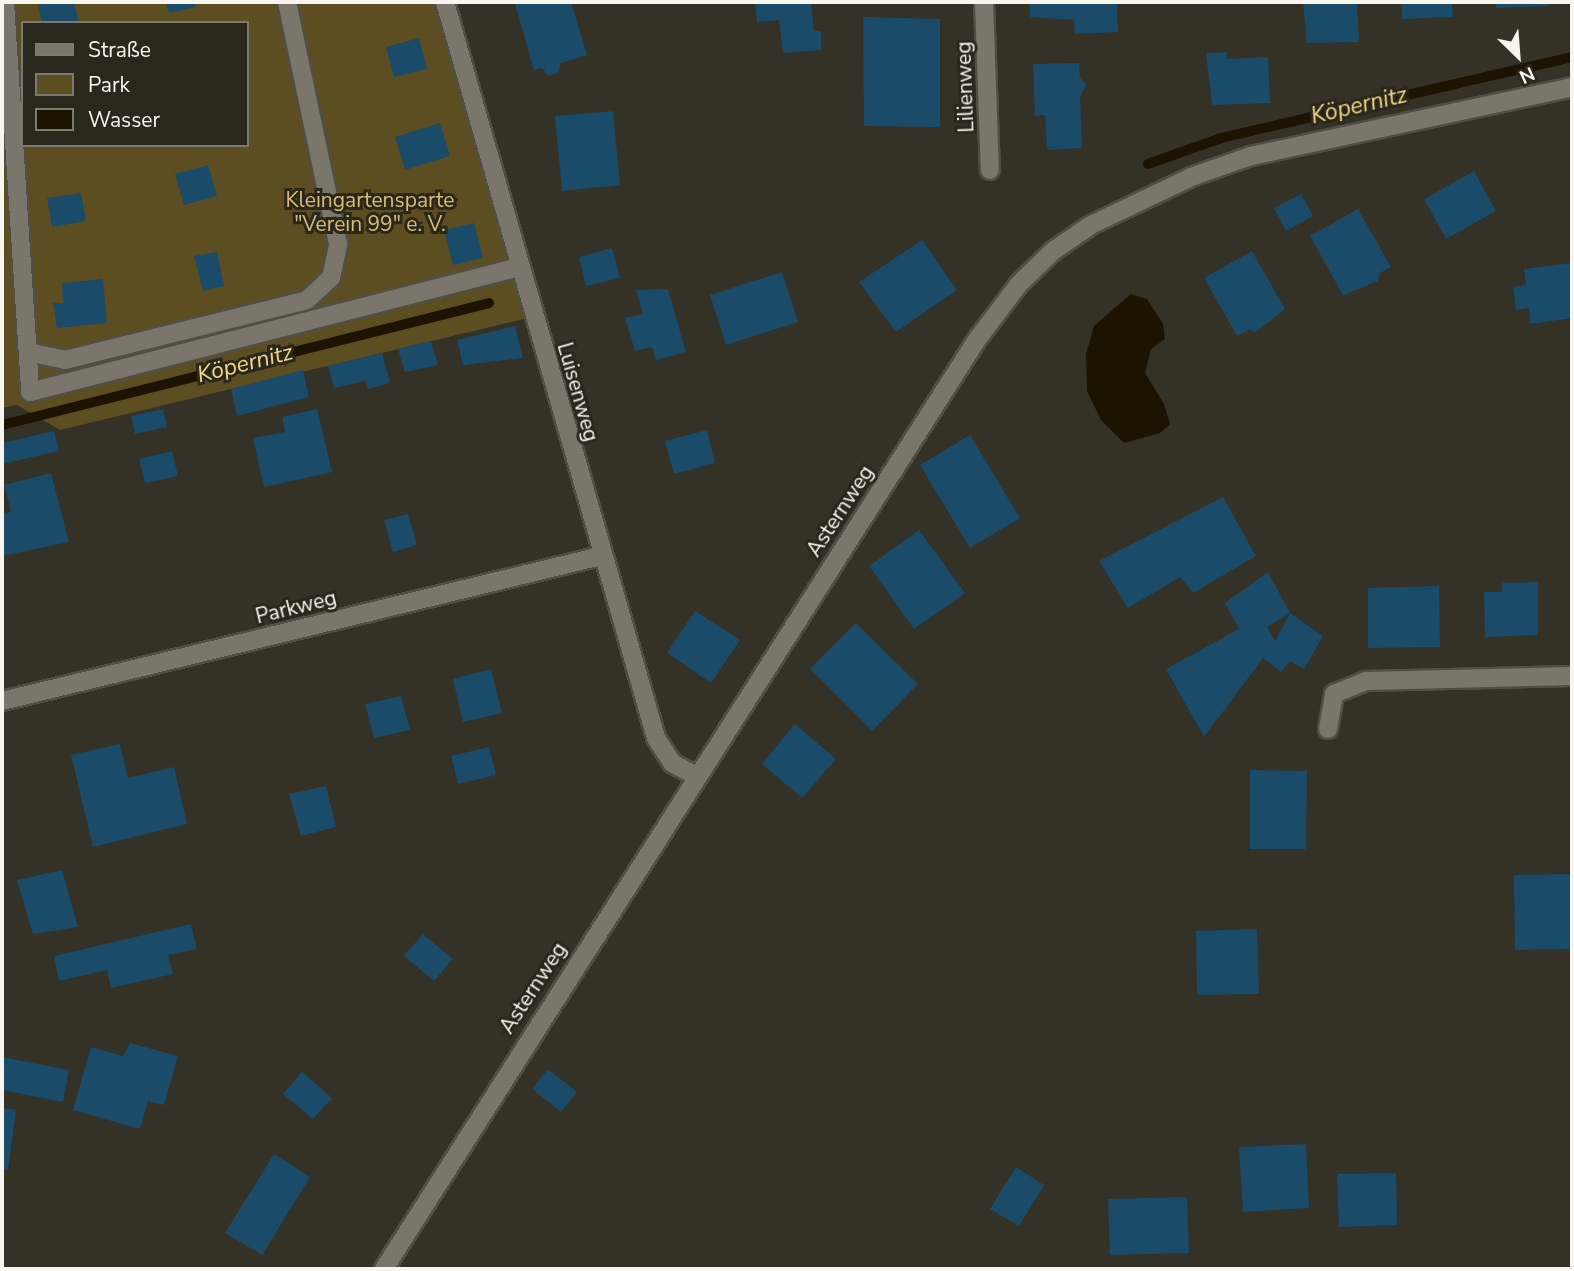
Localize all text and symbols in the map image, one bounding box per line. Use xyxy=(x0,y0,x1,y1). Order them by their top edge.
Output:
legend xyxy=(21,21,248,147)
north arrow xyxy=(1483,21,1553,91)
text: Straße xyxy=(88,36,151,64)
street label: Lilienweg xyxy=(951,41,979,133)
text: N xyxy=(1515,60,1539,90)
text: Park xyxy=(88,71,130,99)
water label: Köpernitz xyxy=(1308,82,1410,130)
text: Wasser xyxy=(88,106,160,134)
park label: Kleingartensparte "Verein 99" e. V. xyxy=(285,187,455,237)
water label: Köpernitz xyxy=(194,339,296,389)
street label: Luisenweg xyxy=(552,340,604,444)
street label: Asternweg xyxy=(801,461,879,561)
street label: Parkweg xyxy=(253,585,339,629)
street label: Asternweg xyxy=(494,938,572,1038)

